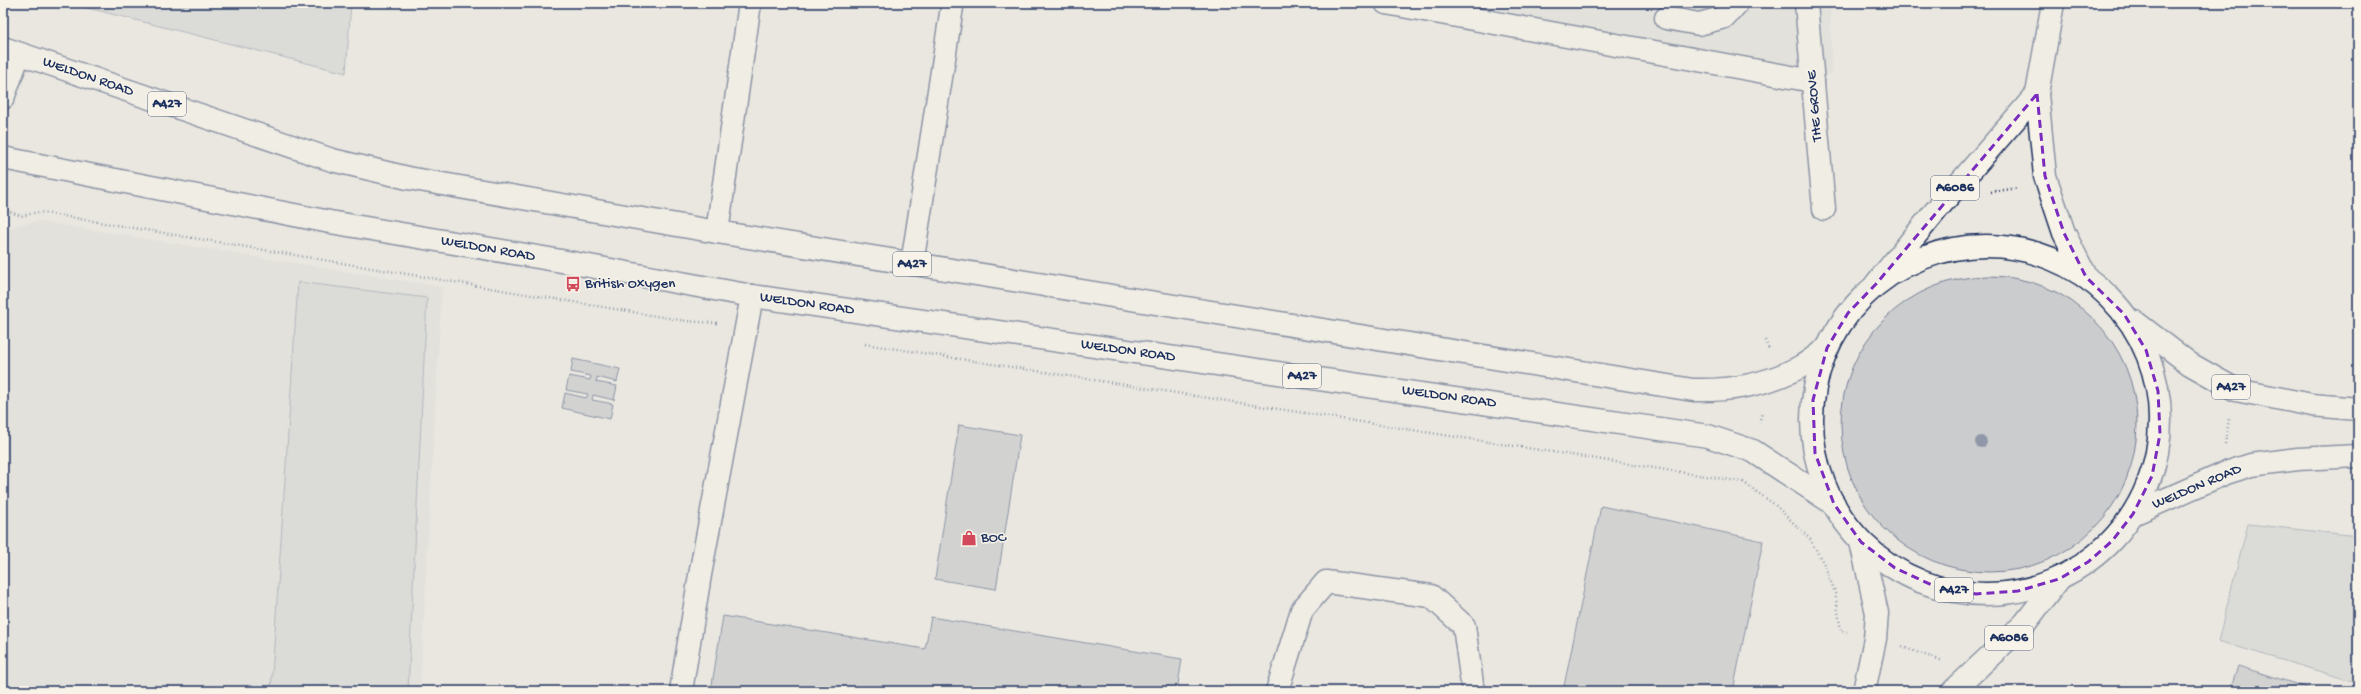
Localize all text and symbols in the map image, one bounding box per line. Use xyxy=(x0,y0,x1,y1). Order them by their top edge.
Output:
street label: WELDON ROAD xyxy=(40,53,136,101)
street label: THE GROVE xyxy=(1803,69,1827,143)
road number: A427 xyxy=(148,92,186,116)
road number: A6086 xyxy=(1931,176,1979,200)
street label: WELDON ROAD xyxy=(440,232,537,266)
road number: A427 xyxy=(893,252,931,276)
bus stop icon: British Oxygen xyxy=(564,275,582,293)
place label: British Oxygen xyxy=(584,275,675,293)
street label: WELDON ROAD xyxy=(759,288,856,320)
street label: WELDON ROAD xyxy=(1080,335,1177,367)
road number: A427 xyxy=(1283,364,1321,388)
road number: A427 xyxy=(2212,375,2250,399)
street label: WELDON ROAD xyxy=(1401,381,1498,413)
street label: WELDON ROAD xyxy=(2150,460,2245,514)
shop icon: BOC xyxy=(960,529,978,547)
place label: BOC xyxy=(980,529,1007,547)
road number: A427 xyxy=(1935,578,1973,602)
road number: A6086 xyxy=(1985,626,2033,650)

